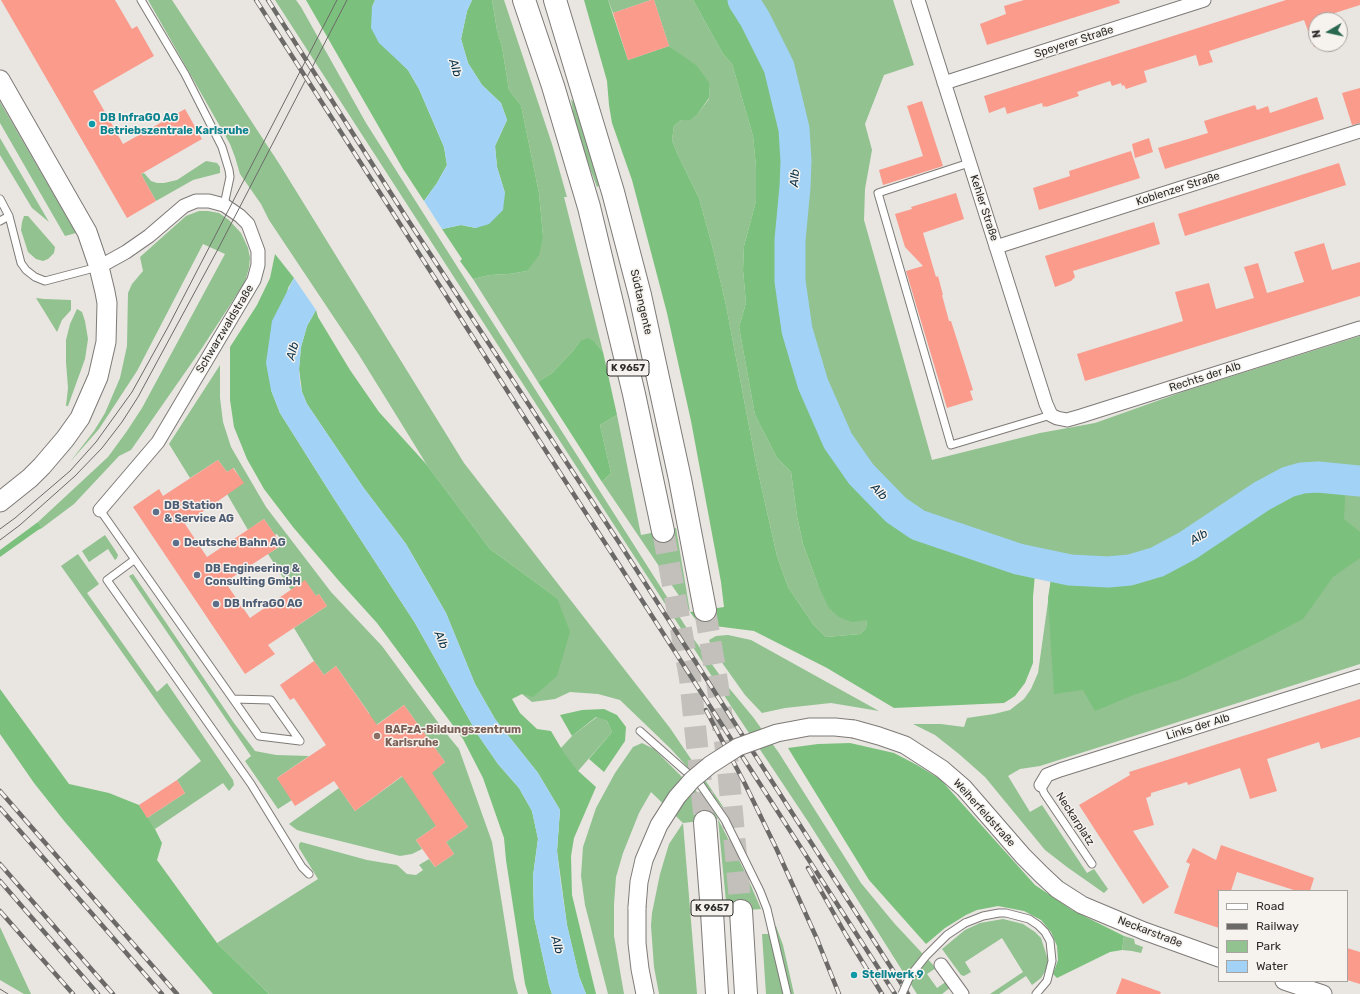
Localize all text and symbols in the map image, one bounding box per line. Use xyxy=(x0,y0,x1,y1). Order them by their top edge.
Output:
north arrow xyxy=(1308,12,1348,52)
street label: Speyerer Straße xyxy=(1033,23,1115,61)
text: N xyxy=(1310,29,1324,39)
water label: Alb xyxy=(445,57,465,79)
place label: DB InfraGO AG Betriebszentrale Karlsruhe xyxy=(100,111,249,137)
marker: DB InfraGO AG Betriebszentrale Karlsruhe xyxy=(87,119,97,129)
water label: Alb xyxy=(787,168,803,188)
street label: Koblenzer Straße xyxy=(1135,169,1221,209)
street label: Kehler Straße xyxy=(967,173,1001,243)
street label: Südtangente xyxy=(627,268,655,336)
street label: Schwarzwaldstraße xyxy=(193,282,257,376)
water label: Alb xyxy=(284,340,302,362)
street label: Rechts der Alb xyxy=(1167,359,1243,395)
road number: K 9657 xyxy=(607,360,649,376)
water label: Alb xyxy=(868,480,890,504)
place label: DB Station & Service AG xyxy=(164,499,234,525)
marker: DB Station & Service AG xyxy=(151,507,161,517)
water label: Alb xyxy=(1188,526,1210,548)
place label: Deutsche Bahn AG xyxy=(184,536,286,550)
marker: Deutsche Bahn AG xyxy=(171,538,181,548)
place label: DB Engineering & Consulting GmbH xyxy=(205,562,301,588)
marker: DB Engineering & Consulting GmbH xyxy=(192,570,202,580)
place label: DB InfraGO AG xyxy=(224,597,303,611)
marker: DB InfraGO AG xyxy=(211,599,221,609)
water label: Alb xyxy=(431,629,451,651)
street label: Links der Alb xyxy=(1165,711,1231,743)
place label: BAFzA-Bildungszentrum Karlsruhe xyxy=(385,723,521,749)
marker: BAFzA-Bildungszentrum Karlsruhe xyxy=(372,731,382,741)
street label: Weiherfeldstraße xyxy=(950,776,1018,850)
street label: Neckarplatz xyxy=(1053,790,1097,848)
legend xyxy=(1218,890,1348,982)
text: Road xyxy=(1256,899,1284,913)
road number: K 9657 xyxy=(691,900,733,916)
street label: Neckarstraße xyxy=(1116,914,1184,950)
text: Railway xyxy=(1256,919,1299,933)
water label: Alb xyxy=(548,934,566,956)
text: Park xyxy=(1256,939,1281,953)
text: Water xyxy=(1256,959,1288,973)
place label: Stellwerk 9 xyxy=(862,968,924,982)
marker: Stellwerk 9 xyxy=(849,970,859,980)

